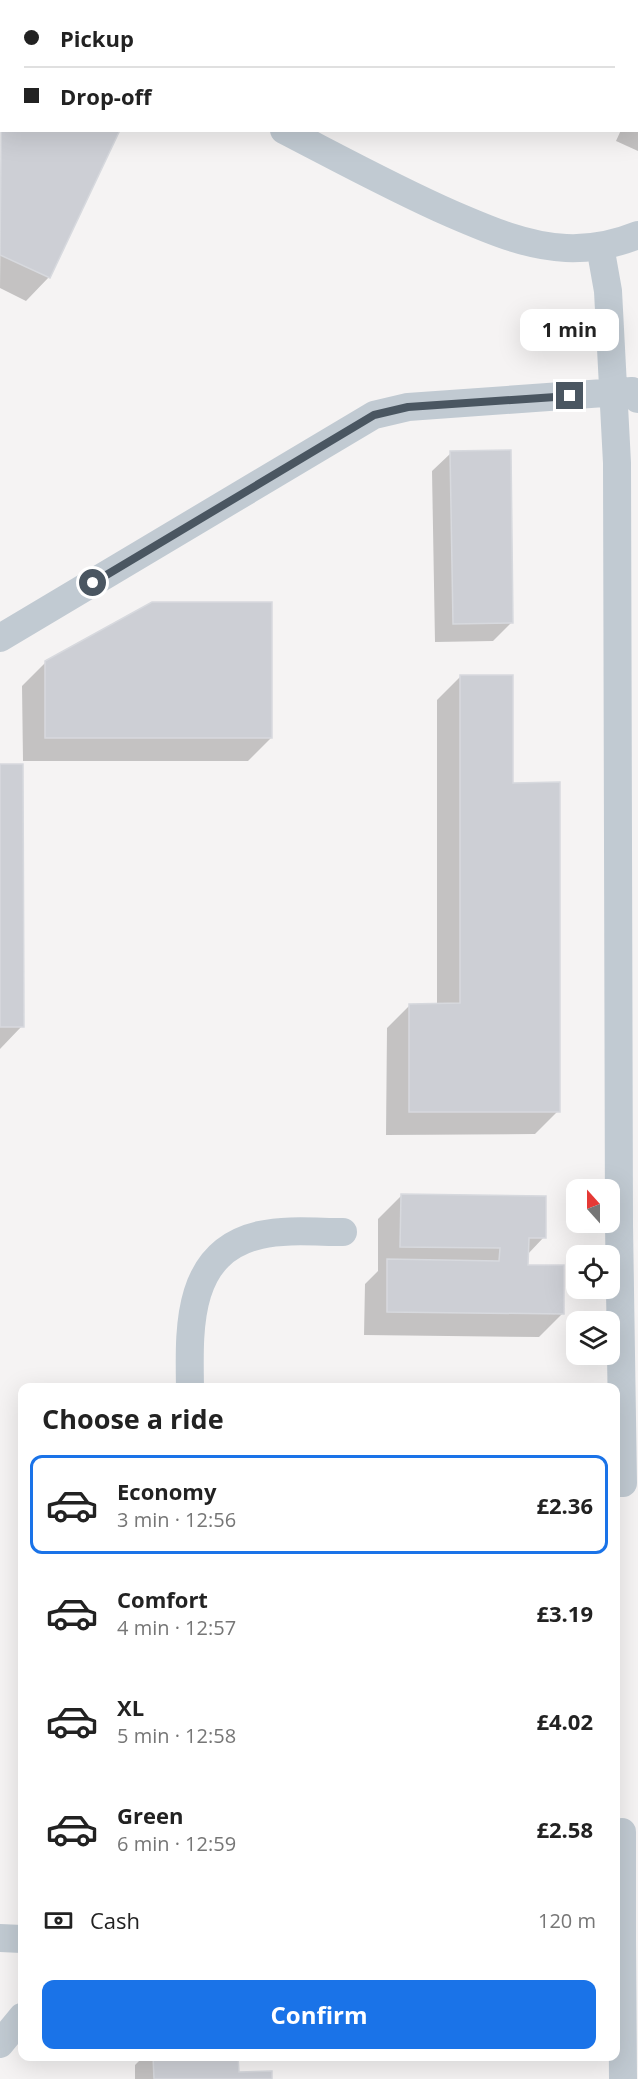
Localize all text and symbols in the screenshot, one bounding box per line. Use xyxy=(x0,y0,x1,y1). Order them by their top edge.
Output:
text: Pickup xyxy=(60,23,134,53)
text: Drop-off xyxy=(60,81,152,111)
callout: 1 min xyxy=(520,309,620,351)
text: 1 min xyxy=(542,316,597,343)
route end xyxy=(556,382,583,409)
route start xyxy=(79,569,106,596)
north arrow xyxy=(566,1179,620,1233)
map controls xyxy=(566,1179,620,1365)
button: locate xyxy=(566,1245,620,1299)
button: layers xyxy=(566,1311,620,1365)
text: Choose a ride xyxy=(42,1400,224,1437)
text: Economy xyxy=(117,1476,216,1506)
icon: car xyxy=(45,1478,99,1532)
text: £2.36 xyxy=(536,1490,593,1520)
text: 3 min · 12:56 xyxy=(117,1506,236,1533)
text: Comfort xyxy=(117,1584,208,1614)
icon: car xyxy=(45,1586,99,1640)
text: £3.19 xyxy=(536,1598,593,1628)
text: 4 min · 12:57 xyxy=(117,1614,236,1641)
text: XL xyxy=(117,1692,144,1722)
icon: car xyxy=(45,1694,99,1748)
text: £4.02 xyxy=(536,1706,593,1736)
text: 5 min · 12:58 xyxy=(117,1722,236,1749)
text: Green xyxy=(117,1800,183,1830)
icon: car xyxy=(45,1802,99,1856)
text: £2.58 xyxy=(536,1814,593,1844)
text: 6 min · 12:59 xyxy=(117,1830,236,1857)
icon: cash xyxy=(42,1904,75,1937)
text: Cash xyxy=(90,1905,140,1935)
text: 120 m xyxy=(538,1907,596,1934)
button: Confirm xyxy=(42,1980,596,2049)

